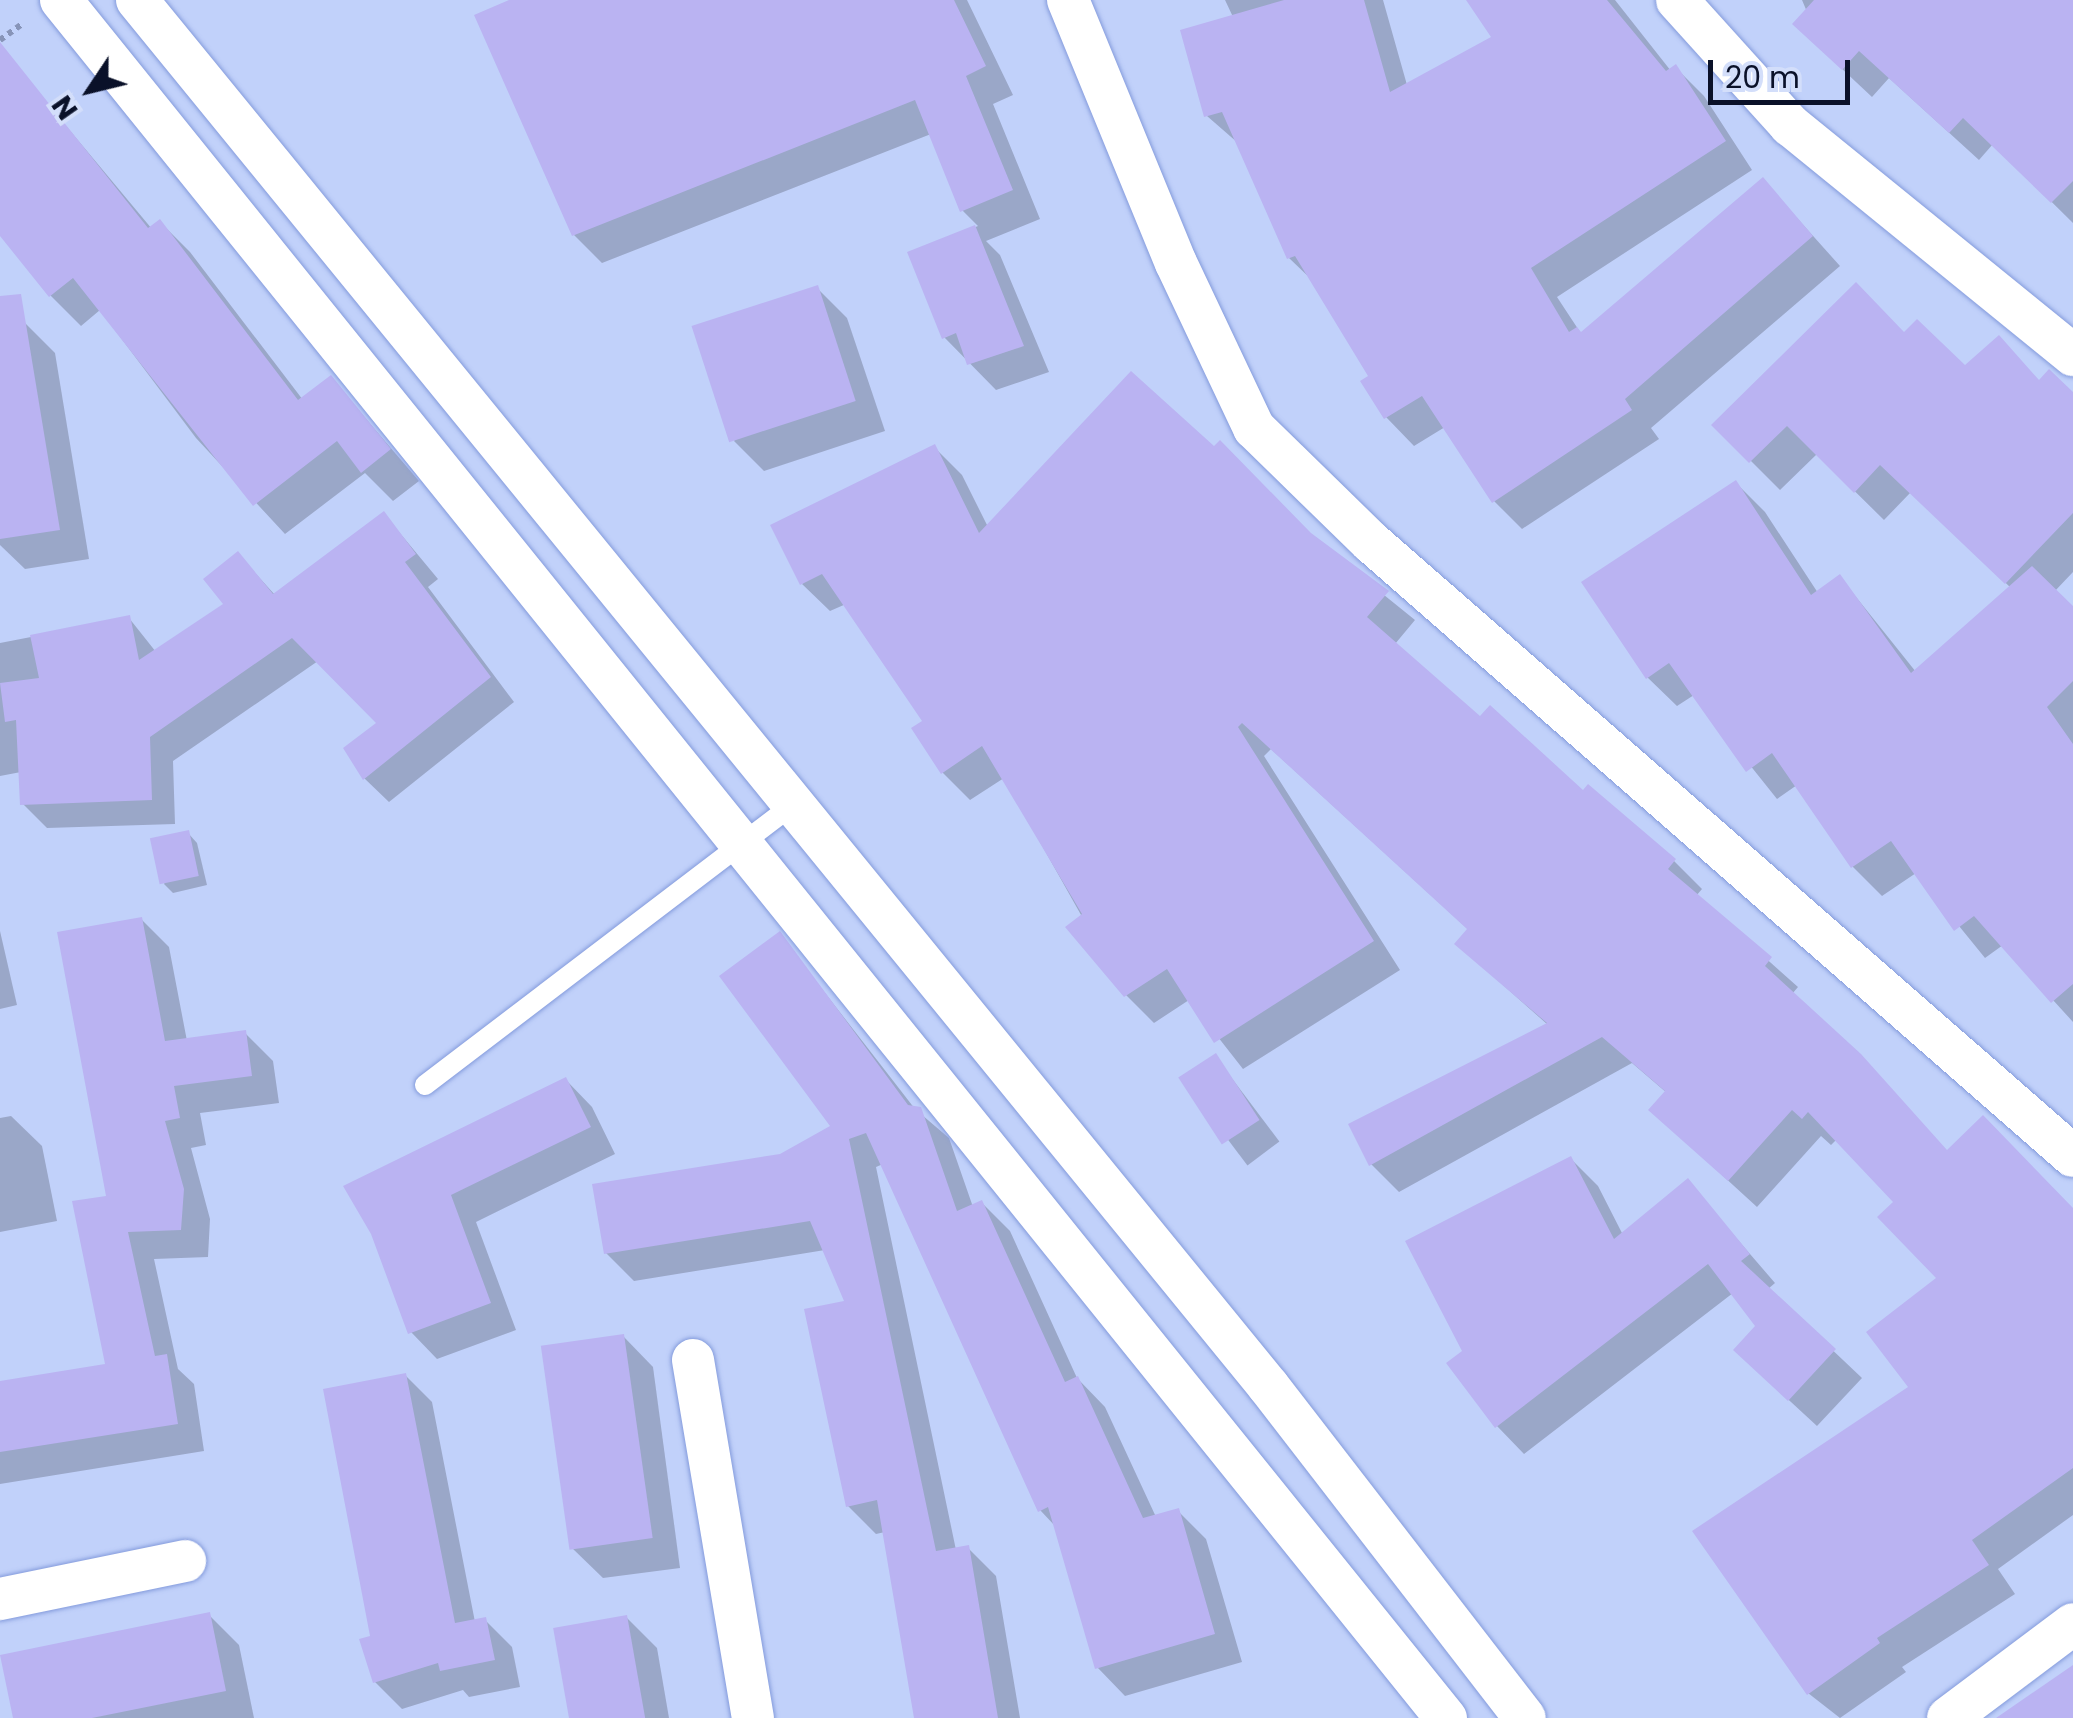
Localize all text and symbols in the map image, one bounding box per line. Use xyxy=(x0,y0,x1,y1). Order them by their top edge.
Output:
north arrow xyxy=(40,40,140,140)
scale bar xyxy=(1713,40,1856,102)
text: 20 m xyxy=(1725,56,1800,99)
text: N xyxy=(43,88,87,127)

